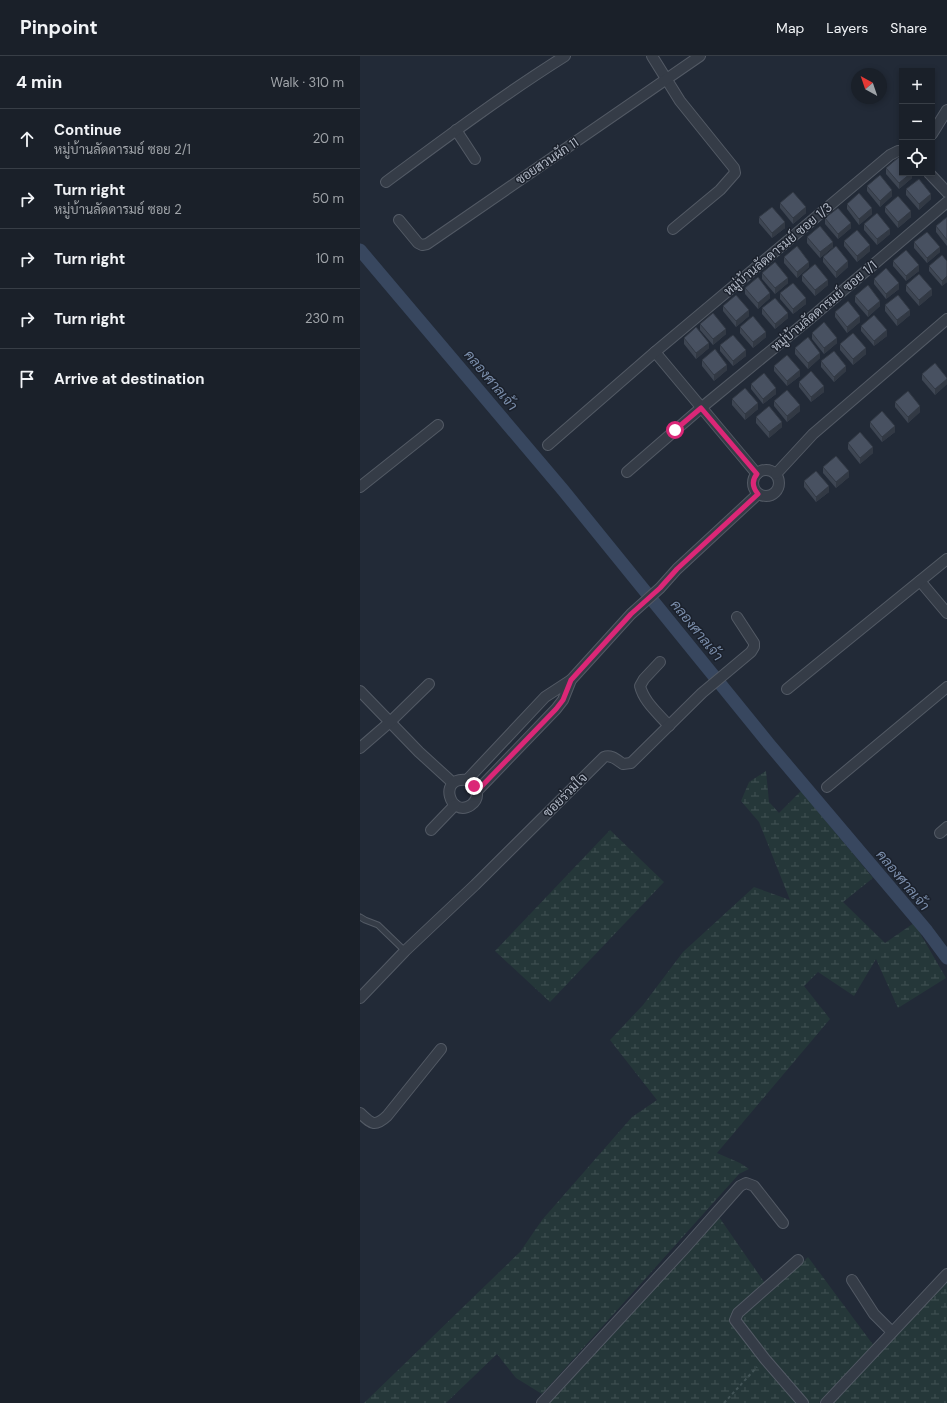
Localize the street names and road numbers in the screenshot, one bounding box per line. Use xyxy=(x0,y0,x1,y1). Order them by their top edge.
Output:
street label: ซอยสวนผัก 11 xyxy=(512,134,582,188)
street label: หมู่บ้านลัดดารมย์ ซอย 1/3 xyxy=(720,198,836,300)
street label: หมู่บ้านลัดดารมย์ ซอย 1/1 xyxy=(767,256,881,356)
street label: ซอยร่วมใจ xyxy=(539,769,591,821)

